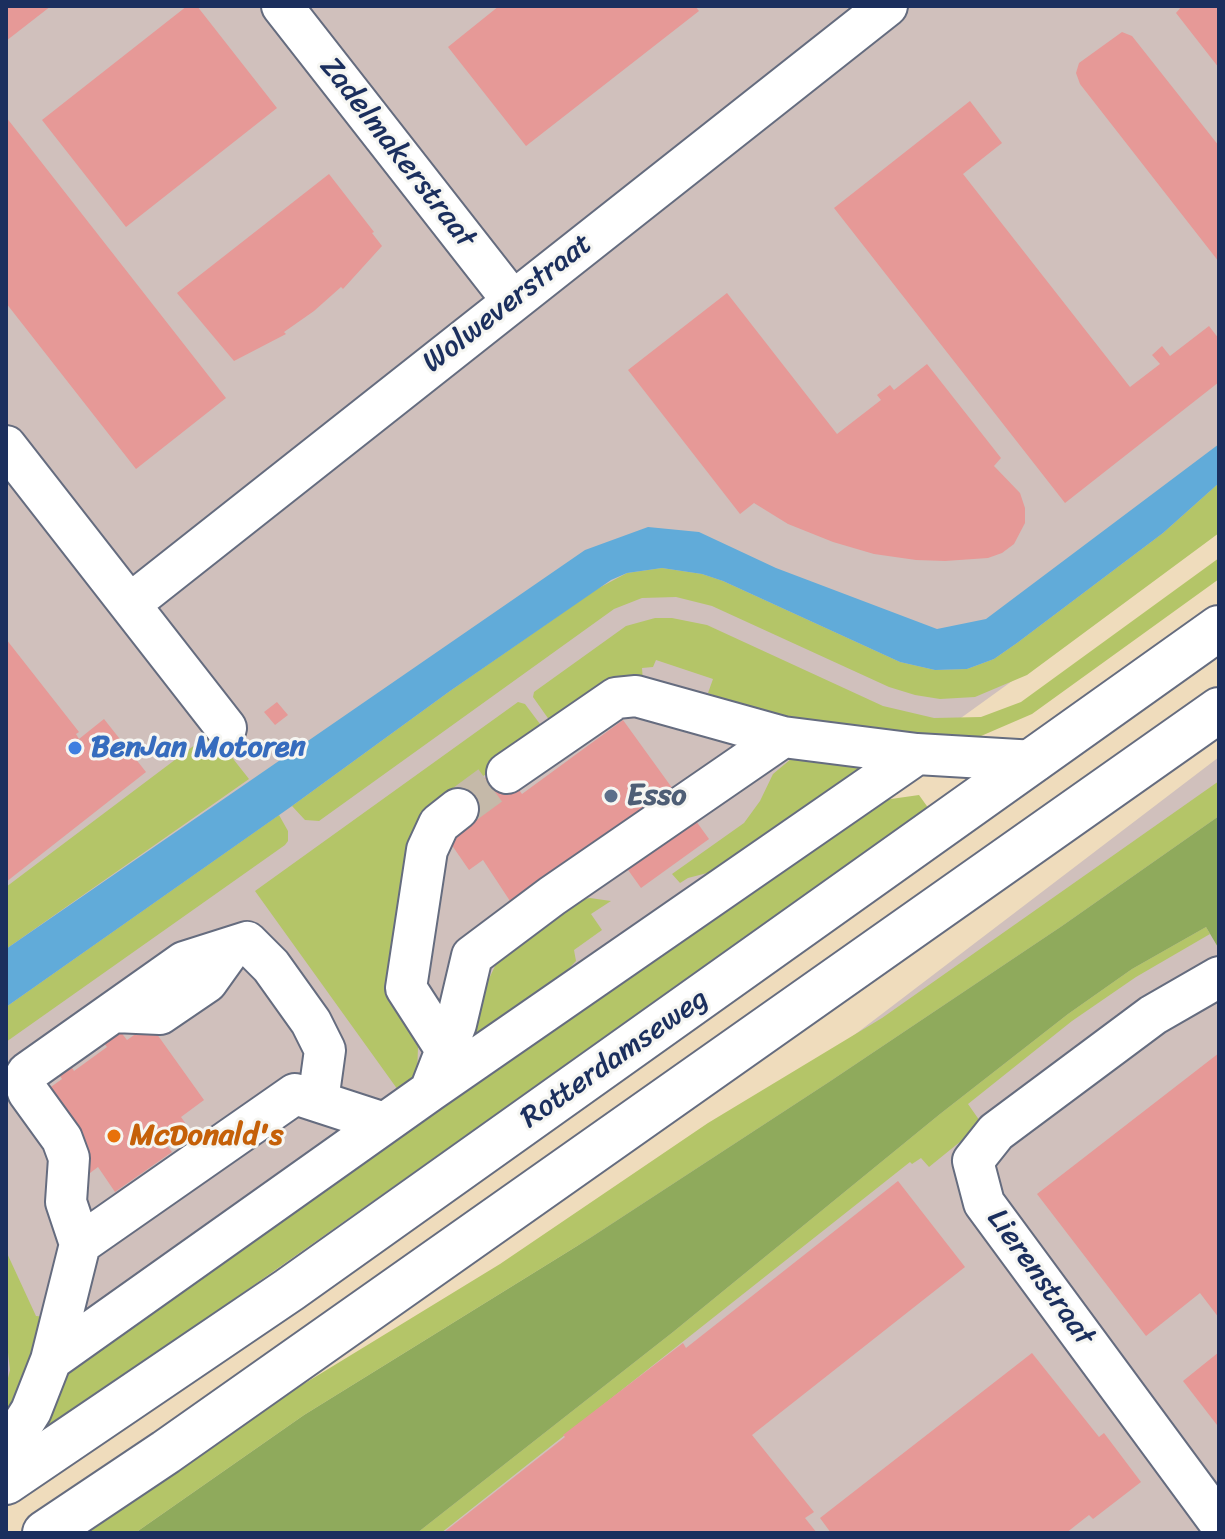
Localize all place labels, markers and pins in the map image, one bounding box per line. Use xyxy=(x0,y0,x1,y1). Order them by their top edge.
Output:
place label: BenJan Motoren xyxy=(91,730,306,766)
marker: BenJan Motoren xyxy=(66,739,84,757)
place label: Esso xyxy=(627,778,686,814)
marker: Esso xyxy=(602,787,620,805)
place label: McDonald's xyxy=(130,1118,283,1154)
marker: McDonald's xyxy=(105,1127,123,1145)

